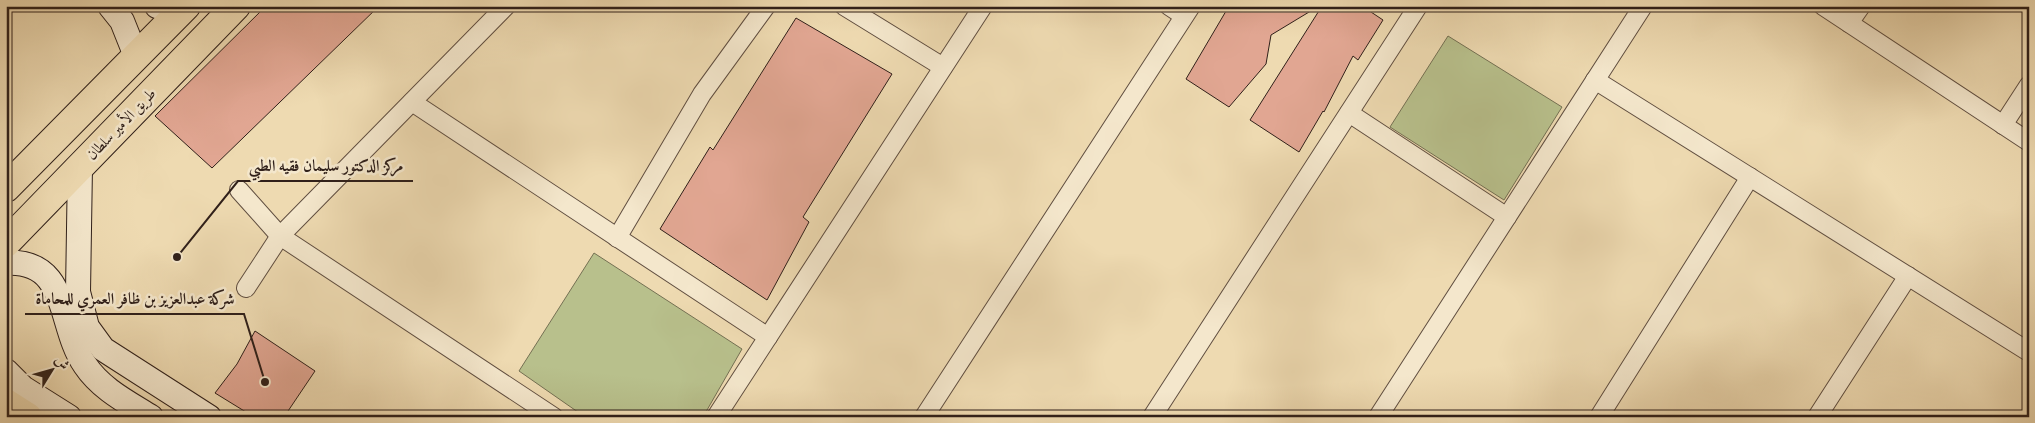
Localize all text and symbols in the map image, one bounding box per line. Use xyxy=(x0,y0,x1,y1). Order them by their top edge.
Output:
street label: طريق الأمير سلطان xyxy=(81,83,160,164)
callout: مركز الدكتور سليمان فقيه الطبي xyxy=(238,150,413,181)
text: مركز الدكتور سليمان فقيه الطبي xyxy=(249,156,403,181)
callout: شركة عبدالعزيز بن ظافر العمري للمحاماة xyxy=(25,283,244,314)
text: شركة عبدالعزيز بن ظافر العمري للمحاماة xyxy=(35,289,235,312)
north arrow xyxy=(28,346,78,396)
text: ش xyxy=(51,352,73,373)

